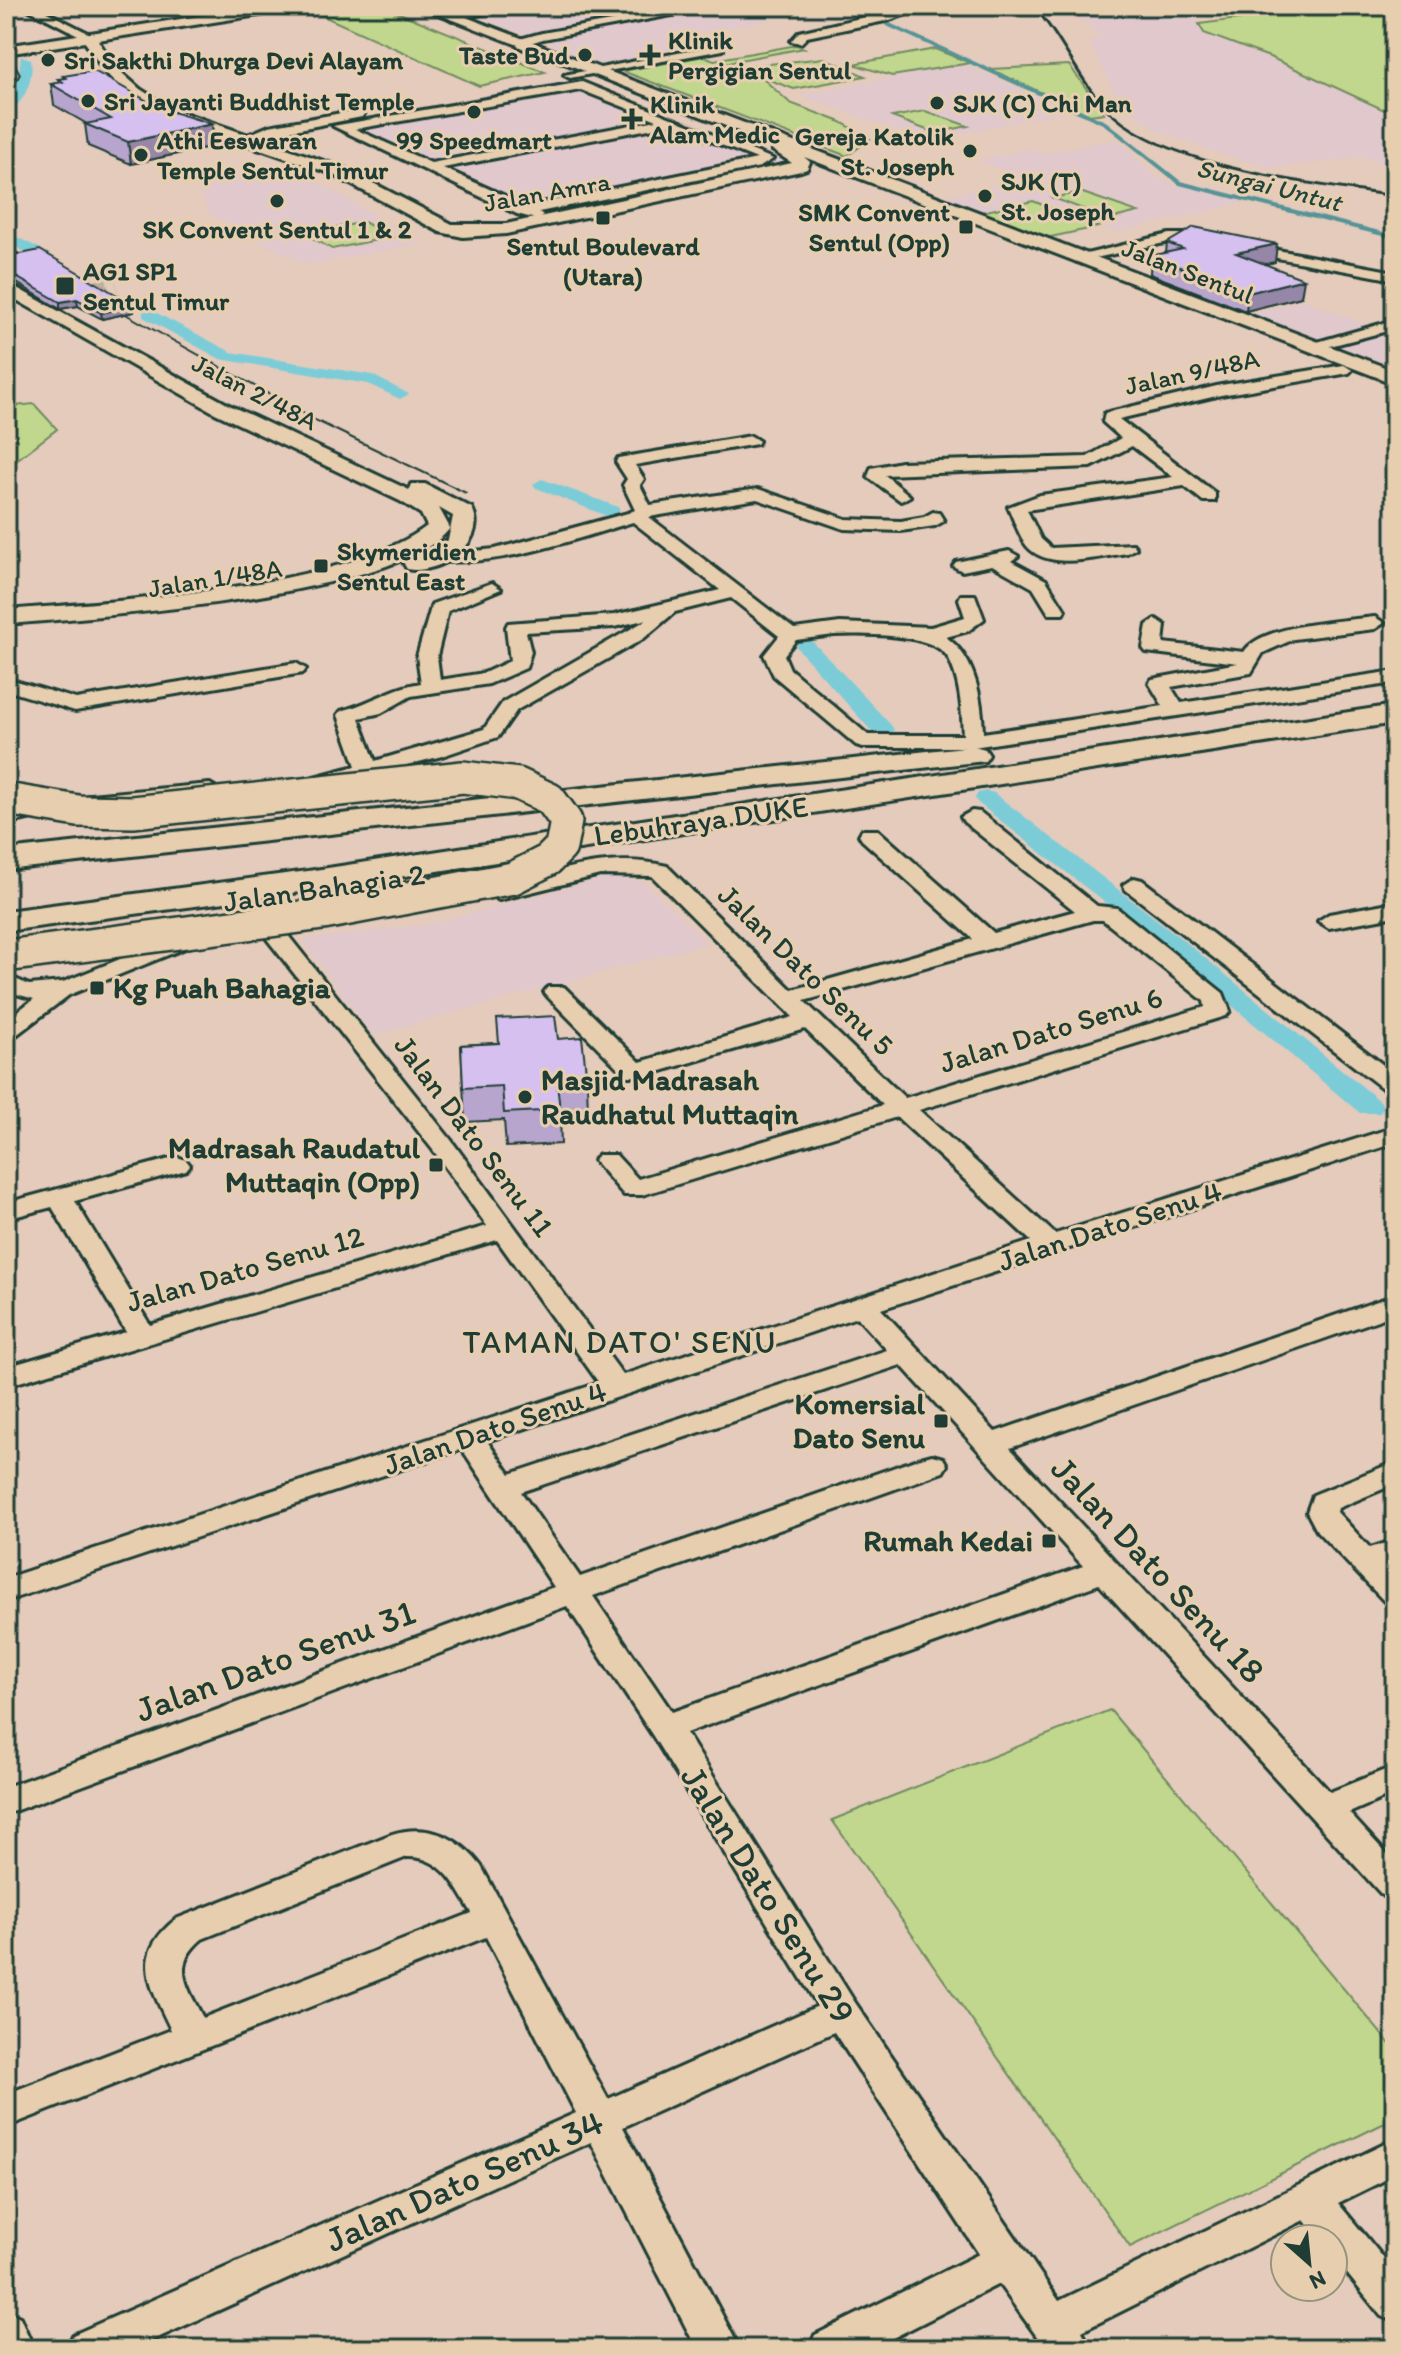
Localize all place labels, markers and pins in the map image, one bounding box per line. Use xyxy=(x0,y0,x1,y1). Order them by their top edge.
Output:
place label: Klinik Pergigian Sentul xyxy=(668,24,852,86)
place label: Taste Bud xyxy=(458,39,570,71)
place label: Sri Sakthi Dhurga Devi Alayam xyxy=(64,44,404,76)
marker: Klinik Pergigian Sentul xyxy=(639,44,661,66)
marker: Taste Bud xyxy=(576,46,594,64)
marker: Sri Sakthi Dhurga Devi Alayam xyxy=(39,51,57,69)
place label: Sri Jayanti Buddhist Temple xyxy=(104,85,415,117)
place label: SJK (C) Chi Man xyxy=(953,87,1132,119)
place label: Klinik Alam Medic xyxy=(649,88,780,150)
marker: Sri Jayanti Buddhist Temple xyxy=(79,92,97,110)
marker: SJK (C) Chi Man xyxy=(928,94,946,112)
marker: 99 Speedmart xyxy=(465,103,483,121)
marker: Klinik Alam Medic xyxy=(621,108,643,130)
place label: Gereja Katolik St. Joseph xyxy=(795,120,955,182)
place label: Athi Eeswaran Temple Sentul Timur xyxy=(156,124,389,186)
place label: 99 Speedmart xyxy=(396,124,552,156)
marker: Gereja Katolik St. Joseph xyxy=(961,142,979,160)
marker: Athi Eeswaran Temple Sentul Timur xyxy=(132,146,150,164)
place label: SJK (T) St. Joseph xyxy=(1001,165,1116,227)
marker: SJK (T) St. Joseph xyxy=(976,187,994,205)
marker: SK Convent Sentul 1 & 2 xyxy=(268,192,286,210)
place label: SMK Convent Sentul (Opp) xyxy=(798,196,950,258)
marker: Sentul Boulevard (Utara) xyxy=(594,209,612,227)
place label: SK Convent Sentul 1 & 2 xyxy=(143,213,412,245)
marker: SMK Convent Sentul (Opp) xyxy=(957,218,975,236)
place label: Sentul Boulevard (Utara) xyxy=(506,230,700,292)
place label: AG1 SP1 Sentul Timur xyxy=(82,255,230,317)
marker: AG1 SP1 Sentul Timur xyxy=(54,275,76,297)
place label: Skymeridien Sentul East xyxy=(337,535,476,597)
marker: Skymeridien Sentul East xyxy=(312,557,330,575)
place label: Kg Puah Bahagia xyxy=(113,969,331,1006)
marker: Kg Puah Bahagia xyxy=(88,979,106,997)
place label: Masjid Madrasah Raudhatul Muttaqin xyxy=(541,1061,799,1132)
marker: Masjid Madrasah Raudhatul Muttaqin xyxy=(516,1088,534,1106)
place label: Madrasah Raudatul Muttaqin (Opp) xyxy=(168,1129,420,1200)
marker: Madrasah Raudatul Muttaqin (Opp) xyxy=(427,1156,445,1174)
place label: Komersial Dato Senu xyxy=(792,1385,925,1456)
marker: Komersial Dato Senu xyxy=(932,1412,950,1430)
place label: Rumah Kedai xyxy=(863,1522,1033,1559)
marker: Rumah Kedai xyxy=(1040,1532,1058,1550)

